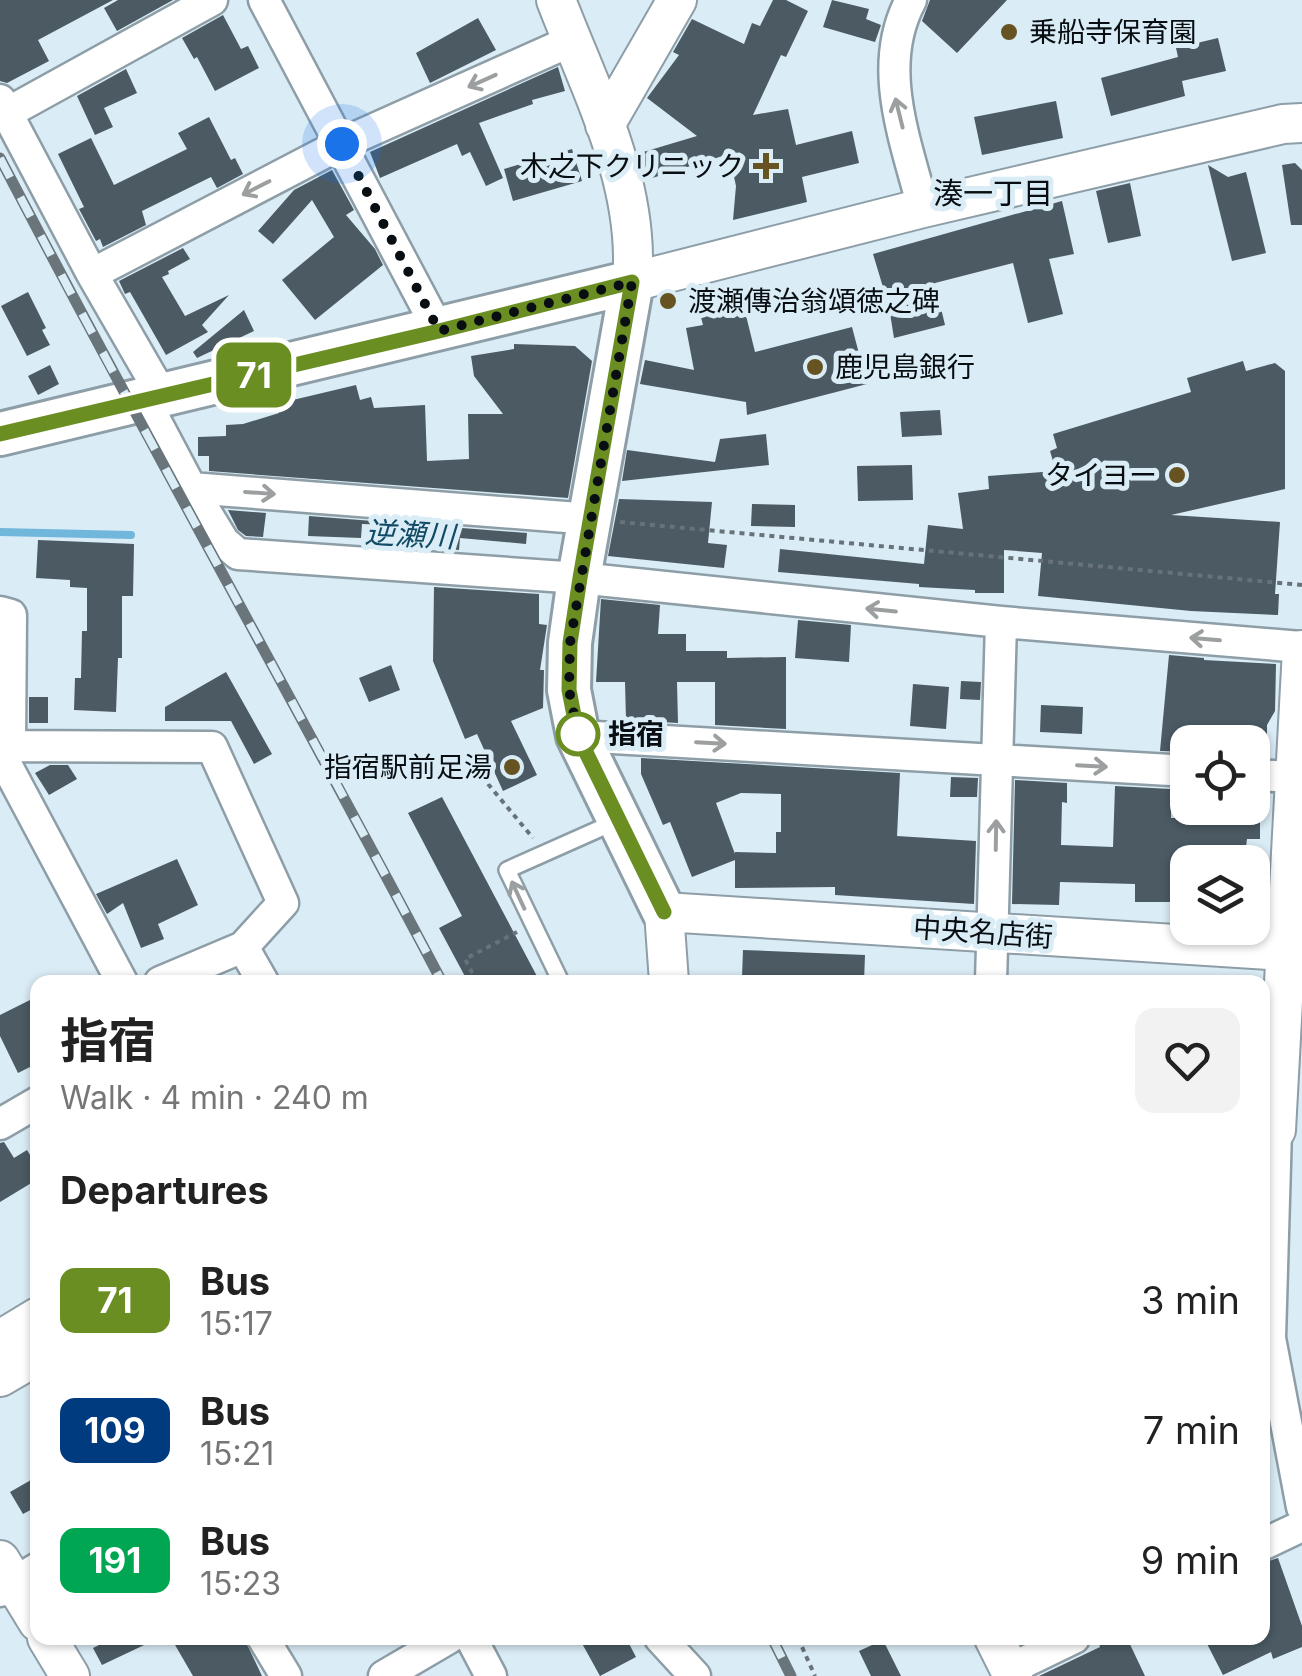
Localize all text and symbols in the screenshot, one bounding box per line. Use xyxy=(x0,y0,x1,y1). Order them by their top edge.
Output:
place label: 乗船寺保育園 xyxy=(1029,15,1197,49)
marker: 乗船寺保育園 xyxy=(998,21,1020,43)
one-way arrow xyxy=(467,73,498,91)
one-way arrow xyxy=(889,98,907,130)
your location xyxy=(317,119,367,169)
place label: 木之下クリニック xyxy=(520,149,744,183)
marker: 木之下クリニック xyxy=(753,153,779,179)
district label: 湊一丁目 xyxy=(933,175,1053,211)
one-way arrow xyxy=(242,179,271,198)
place label: 渡瀬傳治翁頌徳之碑 xyxy=(688,284,940,318)
marker: 渡瀬傳治翁頌徳之碑 xyxy=(657,290,679,312)
line badge: 71 xyxy=(209,342,299,408)
place label: 鹿児島銀行 xyxy=(835,350,975,384)
text: 71 xyxy=(236,354,272,396)
marker: 鹿児島銀行 xyxy=(804,356,826,378)
place label: タイヨー xyxy=(1045,458,1157,492)
marker: タイヨー xyxy=(1166,464,1188,486)
one-way arrow xyxy=(243,484,276,503)
water label: 逆瀬川 xyxy=(364,514,459,554)
one-way arrow xyxy=(866,600,898,619)
one-way arrow xyxy=(1189,629,1221,648)
marker: 指宿 xyxy=(557,713,599,755)
place label: 指宿 xyxy=(608,717,664,751)
map controls xyxy=(1170,725,1270,945)
button: locate xyxy=(1170,725,1270,825)
one-way arrow xyxy=(694,734,726,753)
place label: 指宿駅前足湯 xyxy=(324,750,492,784)
marker: 指宿駅前足湯 xyxy=(501,756,523,778)
one-way arrow xyxy=(1076,757,1108,776)
one-way arrow xyxy=(986,820,1006,852)
button: layers xyxy=(1170,845,1270,945)
one-way arrow xyxy=(508,881,527,911)
street label: 中央名店街 xyxy=(912,910,1054,954)
button: heart xyxy=(1135,1008,1240,1113)
text: 指宿 xyxy=(60,1011,156,1070)
text: Walk · 4 min · 240 m xyxy=(60,1078,369,1117)
text: Departures xyxy=(60,1167,269,1213)
text: Bus xyxy=(200,1258,270,1304)
text: 3 min xyxy=(1141,1277,1240,1323)
text: 71 xyxy=(97,1279,133,1321)
text: 15:17 xyxy=(200,1304,273,1343)
text: Bus xyxy=(200,1388,270,1434)
text: 7 min xyxy=(1143,1407,1240,1453)
text: 109 xyxy=(84,1409,146,1451)
text: 15:21 xyxy=(200,1434,274,1473)
text: Bus xyxy=(200,1518,270,1564)
text: 9 min xyxy=(1141,1537,1240,1583)
text: 191 xyxy=(89,1539,141,1581)
text: 15:23 xyxy=(200,1564,281,1603)

